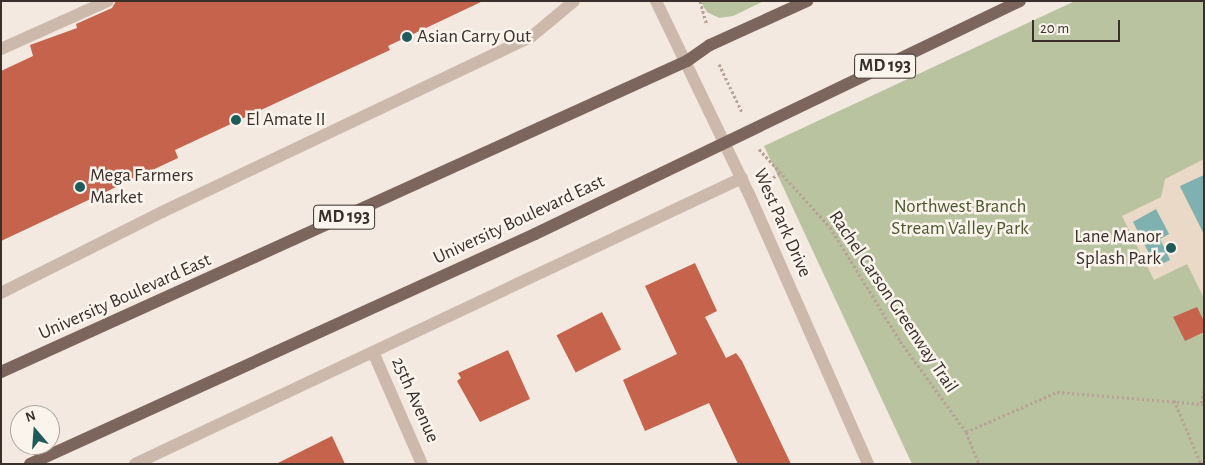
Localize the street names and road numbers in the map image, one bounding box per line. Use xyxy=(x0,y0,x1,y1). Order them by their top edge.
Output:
road number: MD 193 xyxy=(854,50,916,82)
street label: West Park Drive xyxy=(748,165,816,281)
street label: University Boulevard East xyxy=(430,170,608,270)
road number: MD 193 xyxy=(313,202,375,232)
street label: Rachel Carson Greenway Trail xyxy=(823,207,963,397)
street label: University Boulevard East xyxy=(35,249,215,345)
street label: 25th Avenue xyxy=(386,354,444,446)

